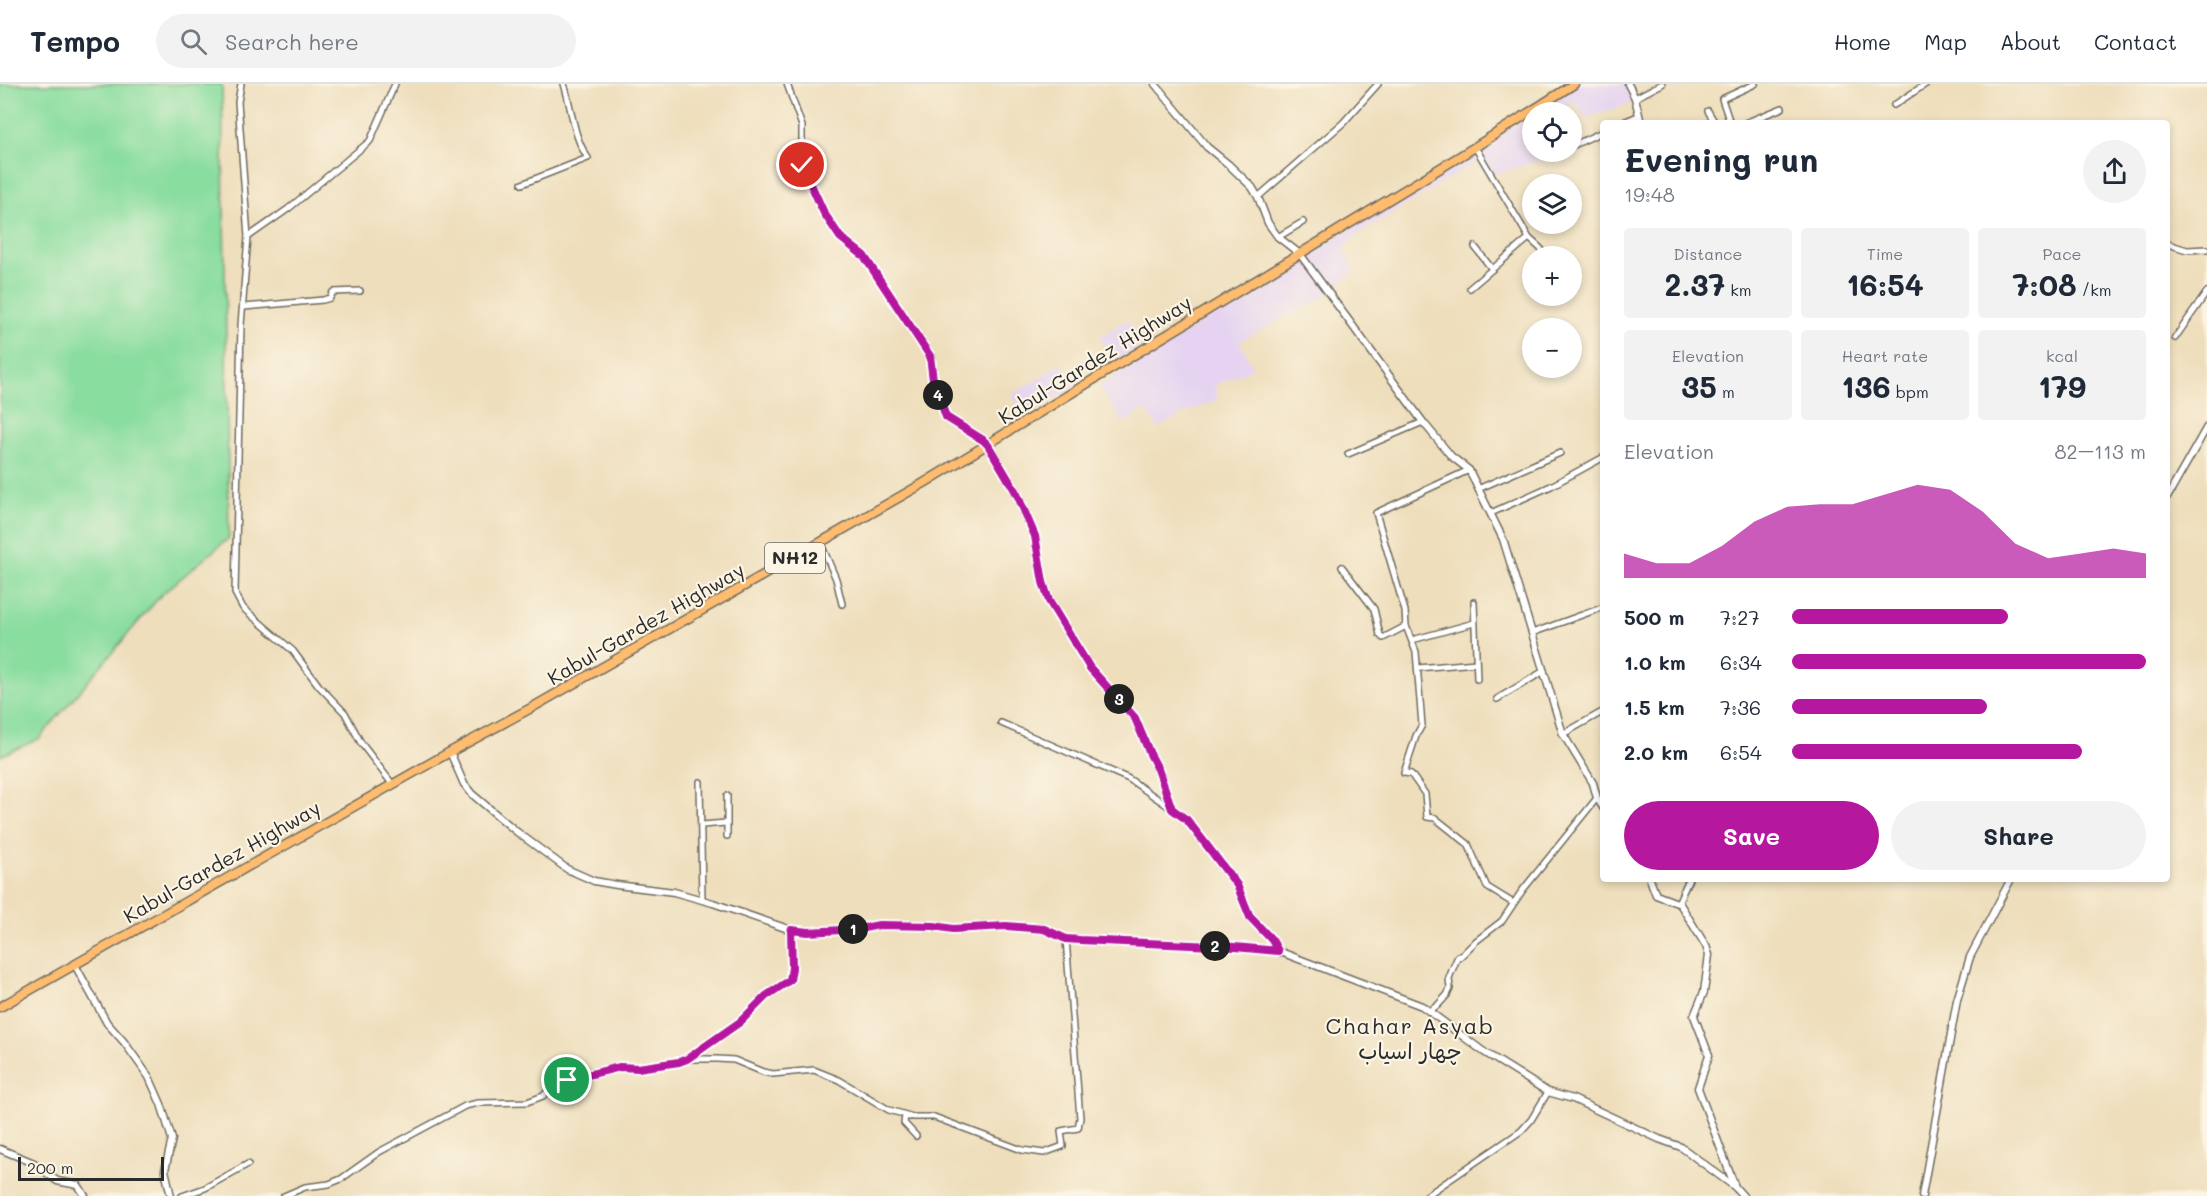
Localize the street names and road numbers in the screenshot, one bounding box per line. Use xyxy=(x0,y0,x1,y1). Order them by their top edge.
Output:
street label: Kabul-Gardez Highway xyxy=(993,289,1196,429)
road number: NH12 xyxy=(765,543,825,573)
street label: Kabul-Gardez Highway xyxy=(542,556,749,690)
street label: Kabul-Gardez Highway xyxy=(118,794,325,928)

